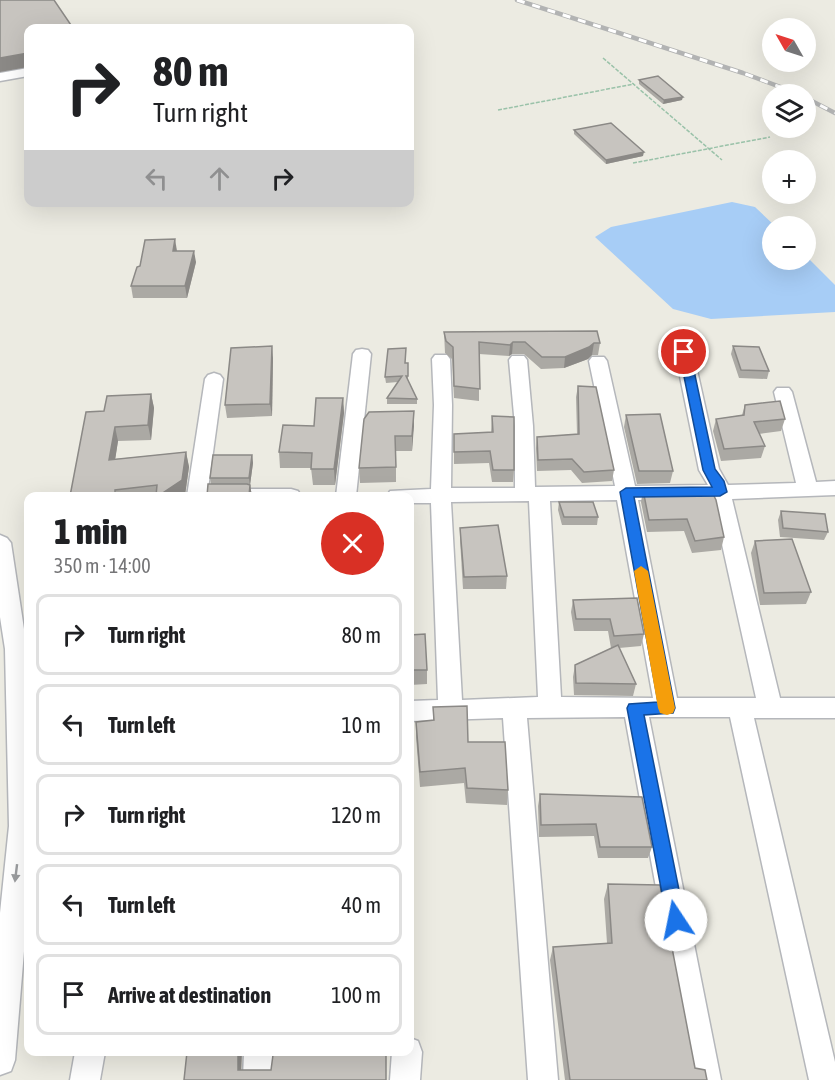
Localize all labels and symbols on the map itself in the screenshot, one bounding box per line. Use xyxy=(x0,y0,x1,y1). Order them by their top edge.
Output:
north arrow xyxy=(762,18,816,72)
pin xyxy=(658,326,709,377)
one-way arrow xyxy=(11,863,20,882)
position arrow xyxy=(644,888,708,952)

